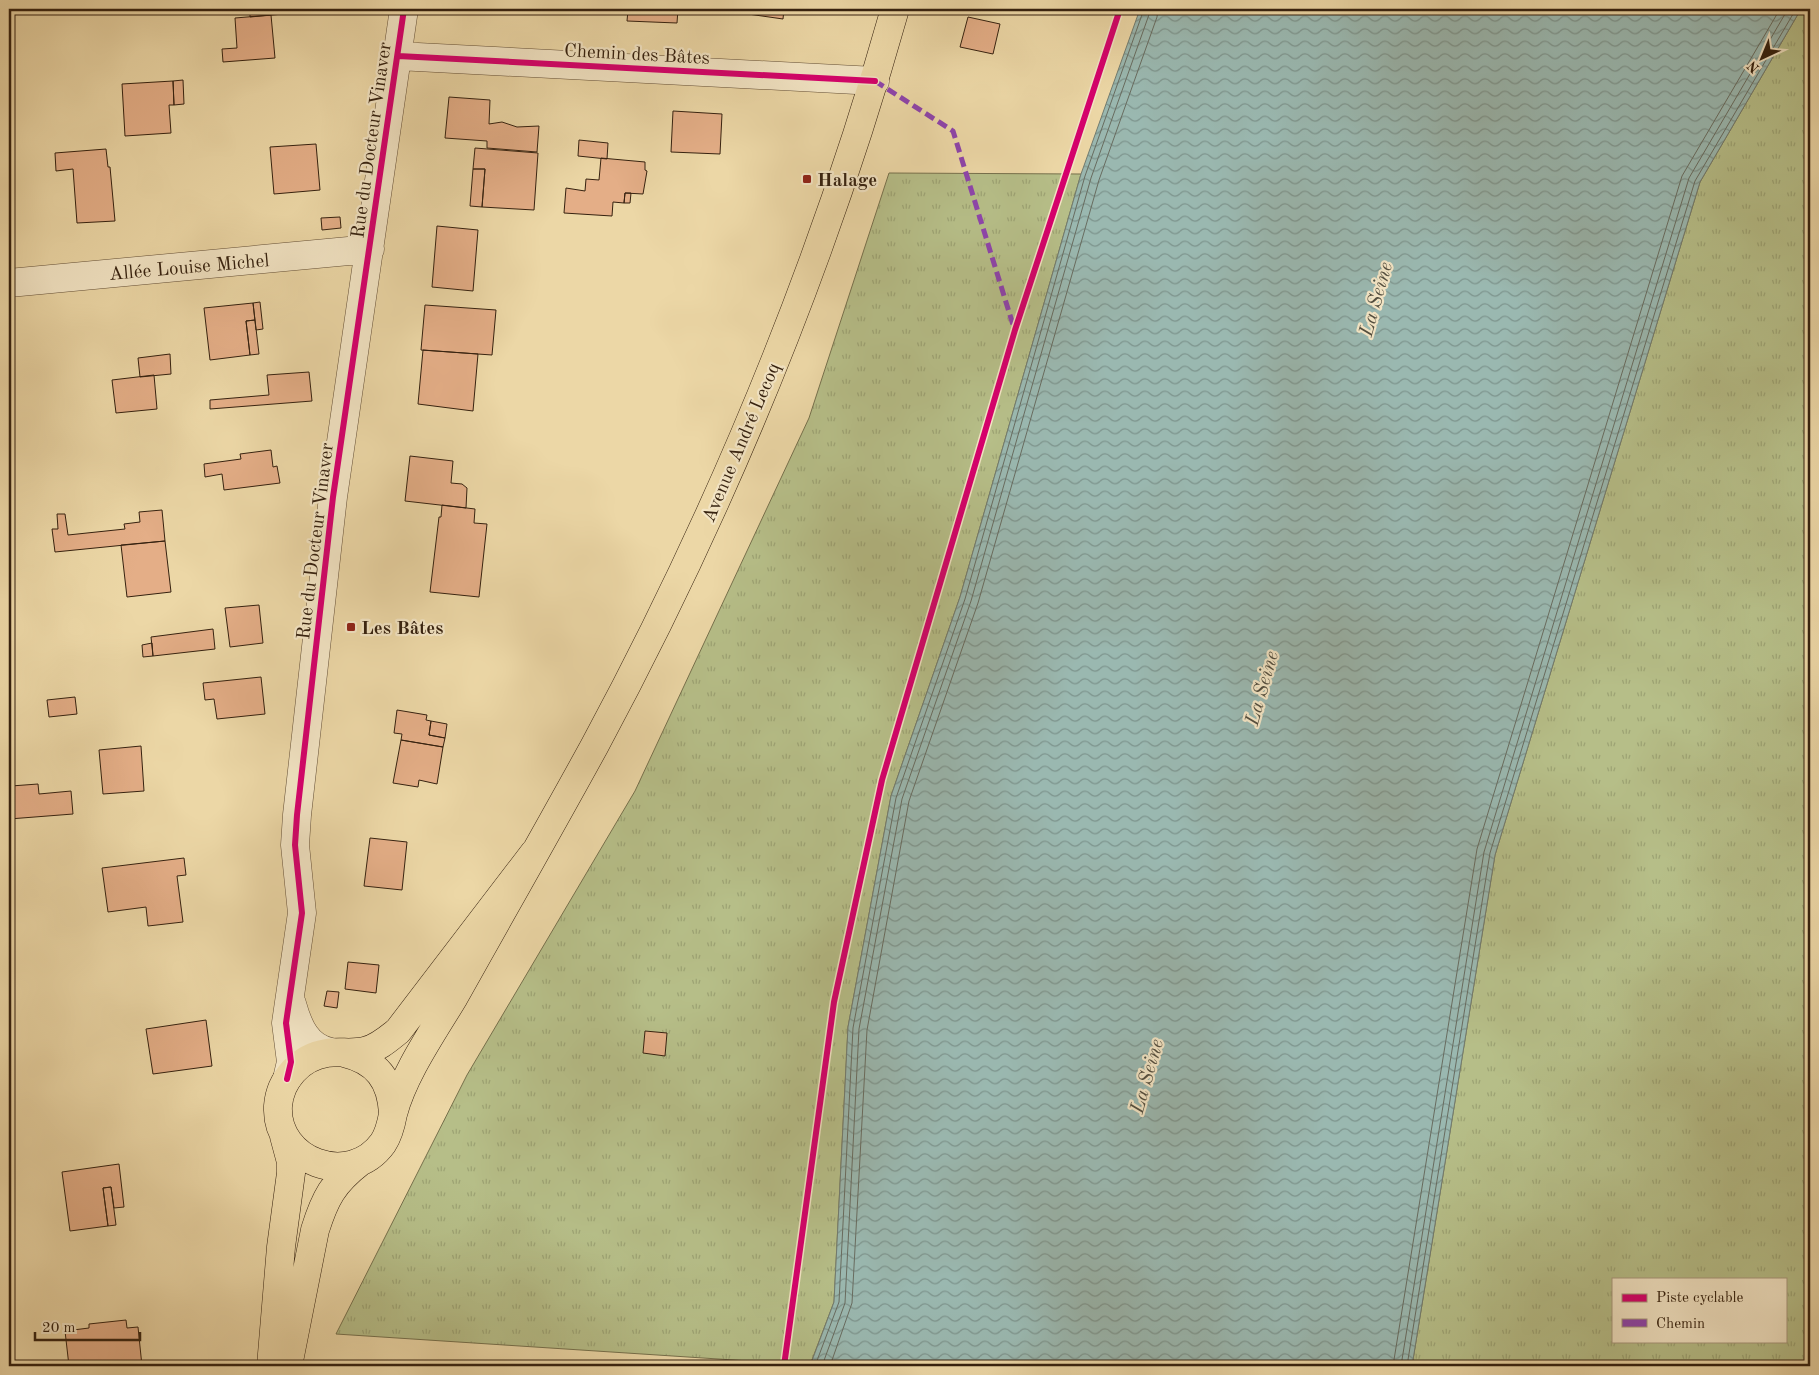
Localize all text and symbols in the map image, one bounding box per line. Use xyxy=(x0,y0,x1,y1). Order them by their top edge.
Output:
north arrow xyxy=(1736,32,1786,82)
street label: Rue du Docteur Vinaver xyxy=(349,41,396,240)
street label: Chemin des Bâtes xyxy=(563,42,710,69)
text: N xyxy=(1745,58,1762,75)
place label: Halage xyxy=(817,172,877,191)
marker: Halage xyxy=(801,173,813,185)
street label: Allée Louise Michel xyxy=(108,252,270,285)
water label: La Seine xyxy=(1356,260,1397,340)
street label: Avenue André Lecoq xyxy=(700,360,785,525)
street label: Rue du Docteur Vinaver xyxy=(295,442,338,641)
place label: Les Bâtes xyxy=(361,620,443,639)
marker: Les Bâtes xyxy=(345,621,357,633)
water label: La Seine xyxy=(1242,649,1283,729)
water label: La Seine xyxy=(1127,1037,1168,1117)
legend xyxy=(1612,1278,1786,1342)
text: Piste cyclable xyxy=(1656,1291,1744,1306)
scale bar xyxy=(35,1310,140,1342)
text: Chemin xyxy=(1656,1317,1705,1332)
text: 20 m xyxy=(42,1321,76,1336)

